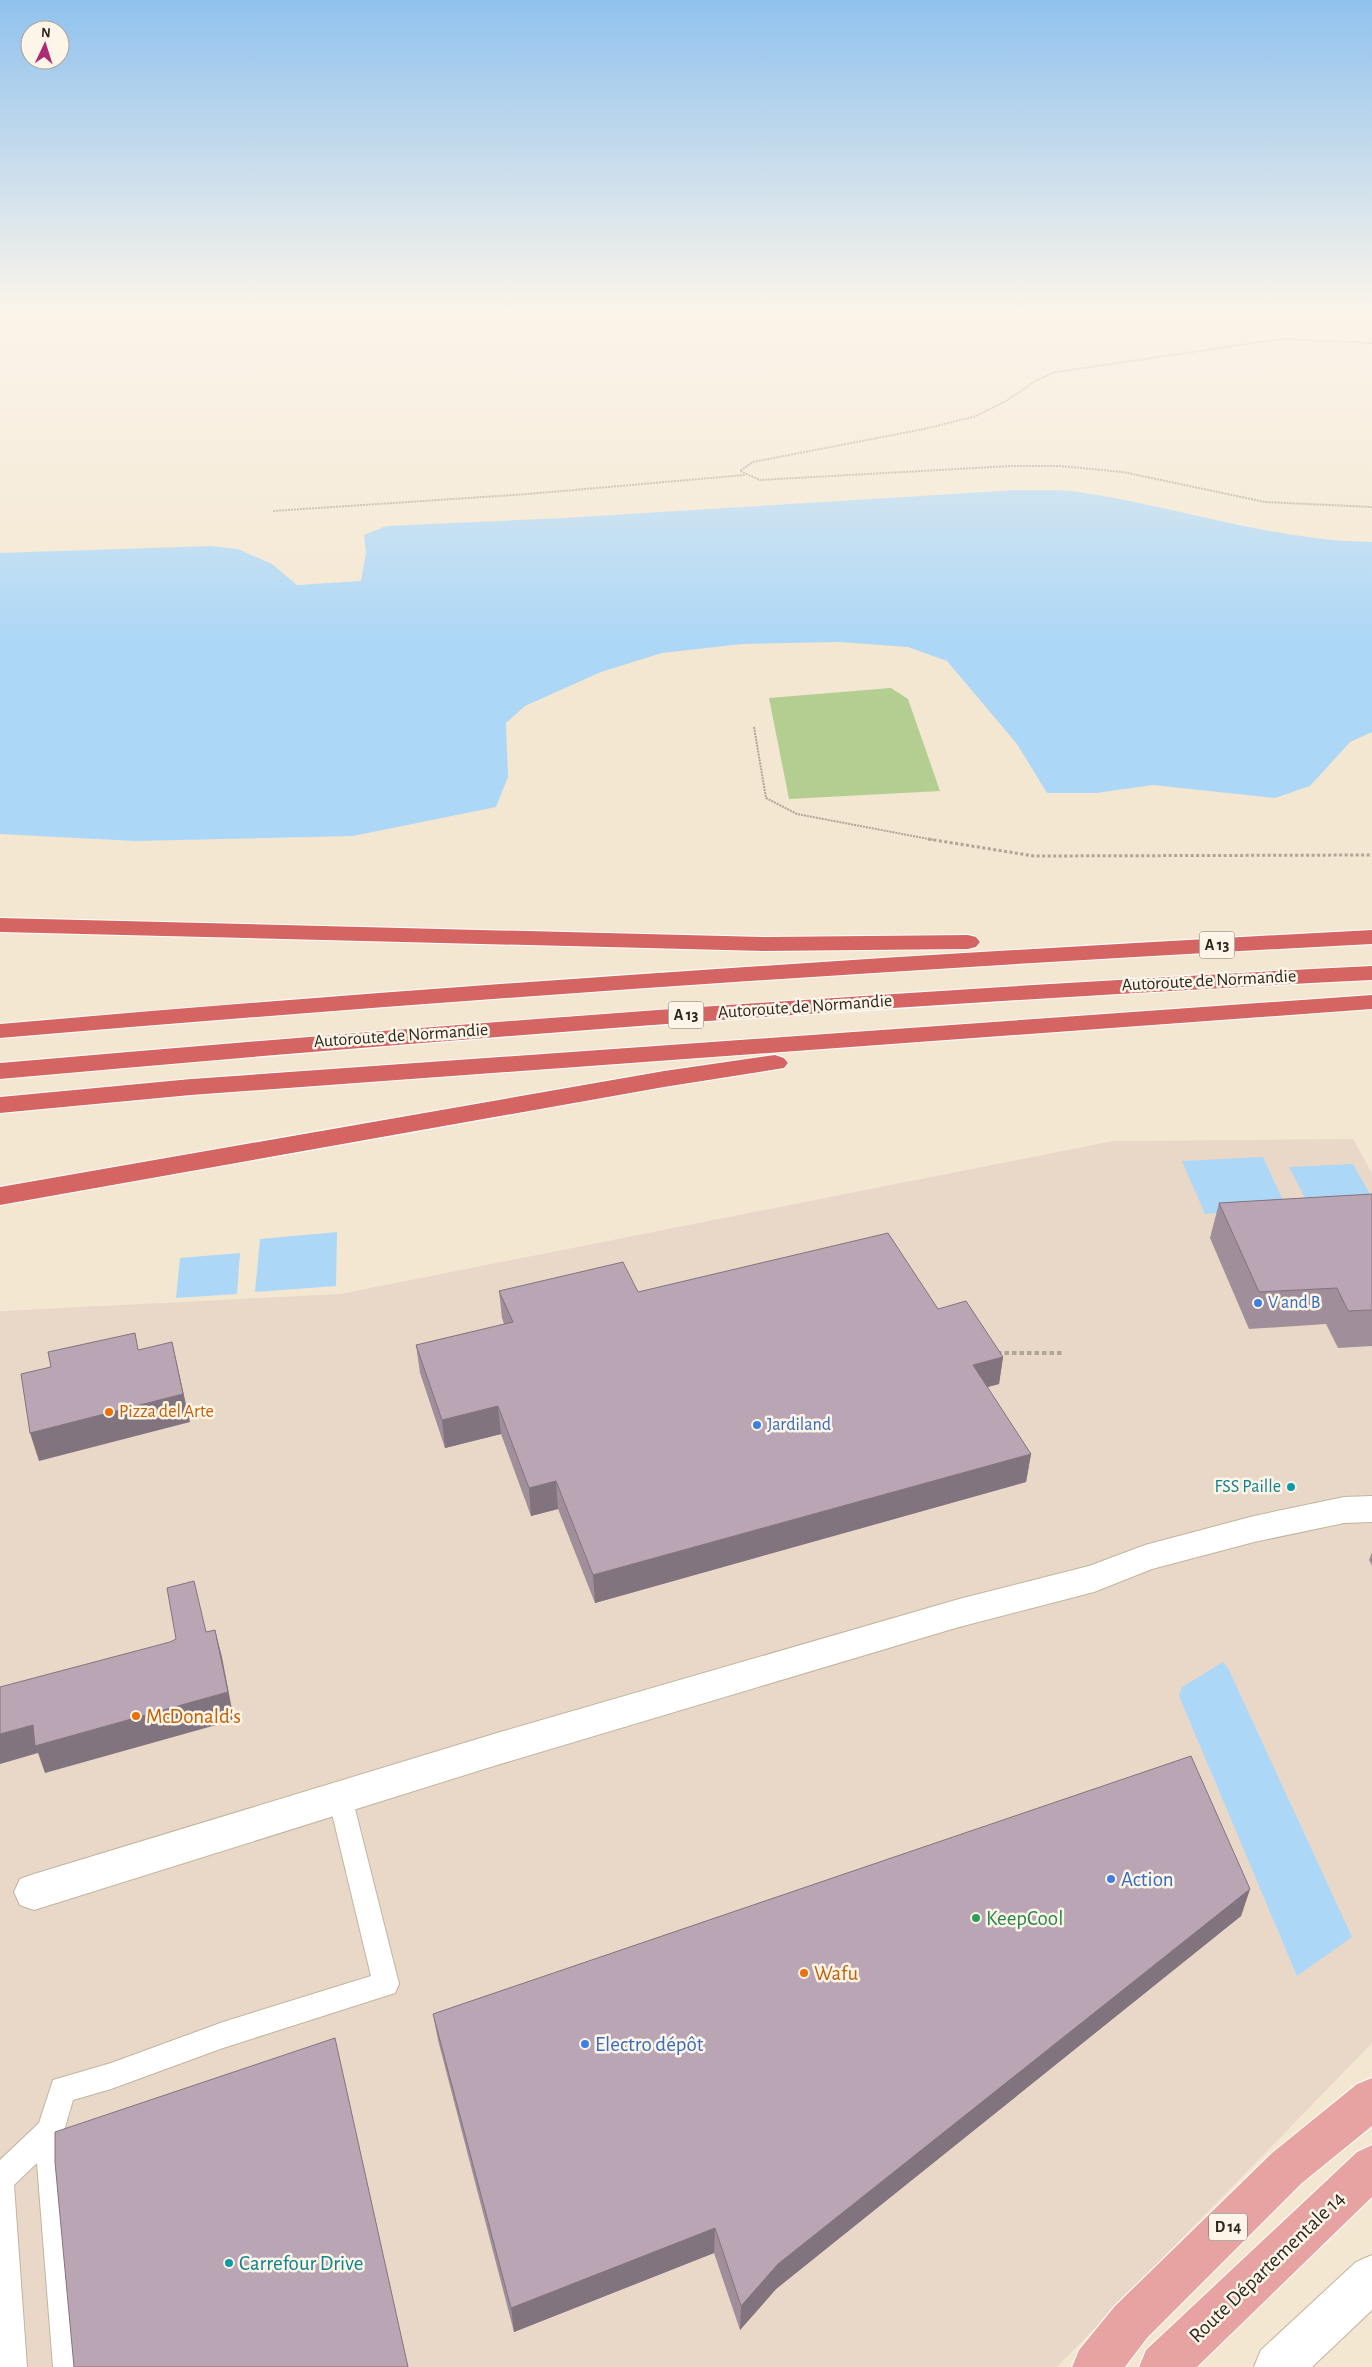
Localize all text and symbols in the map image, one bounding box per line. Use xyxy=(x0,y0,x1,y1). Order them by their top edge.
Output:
north arrow xyxy=(20,20,70,70)
text: N xyxy=(40,26,51,40)
road number: A 13 xyxy=(1200,932,1234,958)
street label: Autoroute de Normandie xyxy=(1121,967,1297,995)
street label: Autoroute de Normandie xyxy=(717,992,893,1022)
road number: A 13 xyxy=(668,1002,704,1028)
street label: Autoroute de Normandie xyxy=(313,1021,489,1051)
place label: V and B xyxy=(1268,1294,1321,1312)
marker: V and B xyxy=(1252,1297,1264,1309)
place label: Pizza del Arte xyxy=(119,1403,214,1421)
marker: Pizza del Arte xyxy=(103,1406,115,1418)
place label: Jardiland xyxy=(767,1416,831,1434)
marker: Jardiland xyxy=(751,1419,763,1431)
place label: FSS Paille xyxy=(1214,1478,1281,1496)
marker: FSS Paille xyxy=(1285,1481,1297,1493)
place label: McDonald's xyxy=(146,1706,241,1727)
marker: McDonald's xyxy=(130,1710,142,1722)
place label: Action xyxy=(1121,1869,1174,1890)
marker: Action xyxy=(1105,1873,1117,1885)
place label: KeepCool xyxy=(986,1908,1063,1929)
marker: KeepCool xyxy=(970,1912,982,1924)
place label: Wafu xyxy=(814,1963,858,1984)
marker: Wafu xyxy=(798,1967,810,1979)
place label: Electro dépôt xyxy=(595,2034,704,2055)
marker: Electro dépôt xyxy=(579,2038,591,2050)
street label: Route Départementale 14 xyxy=(1185,2187,1349,2347)
road number: D 14 xyxy=(1209,2214,1247,2240)
place label: Carrefour Drive xyxy=(239,2253,363,2274)
marker: Carrefour Drive xyxy=(223,2257,235,2269)

